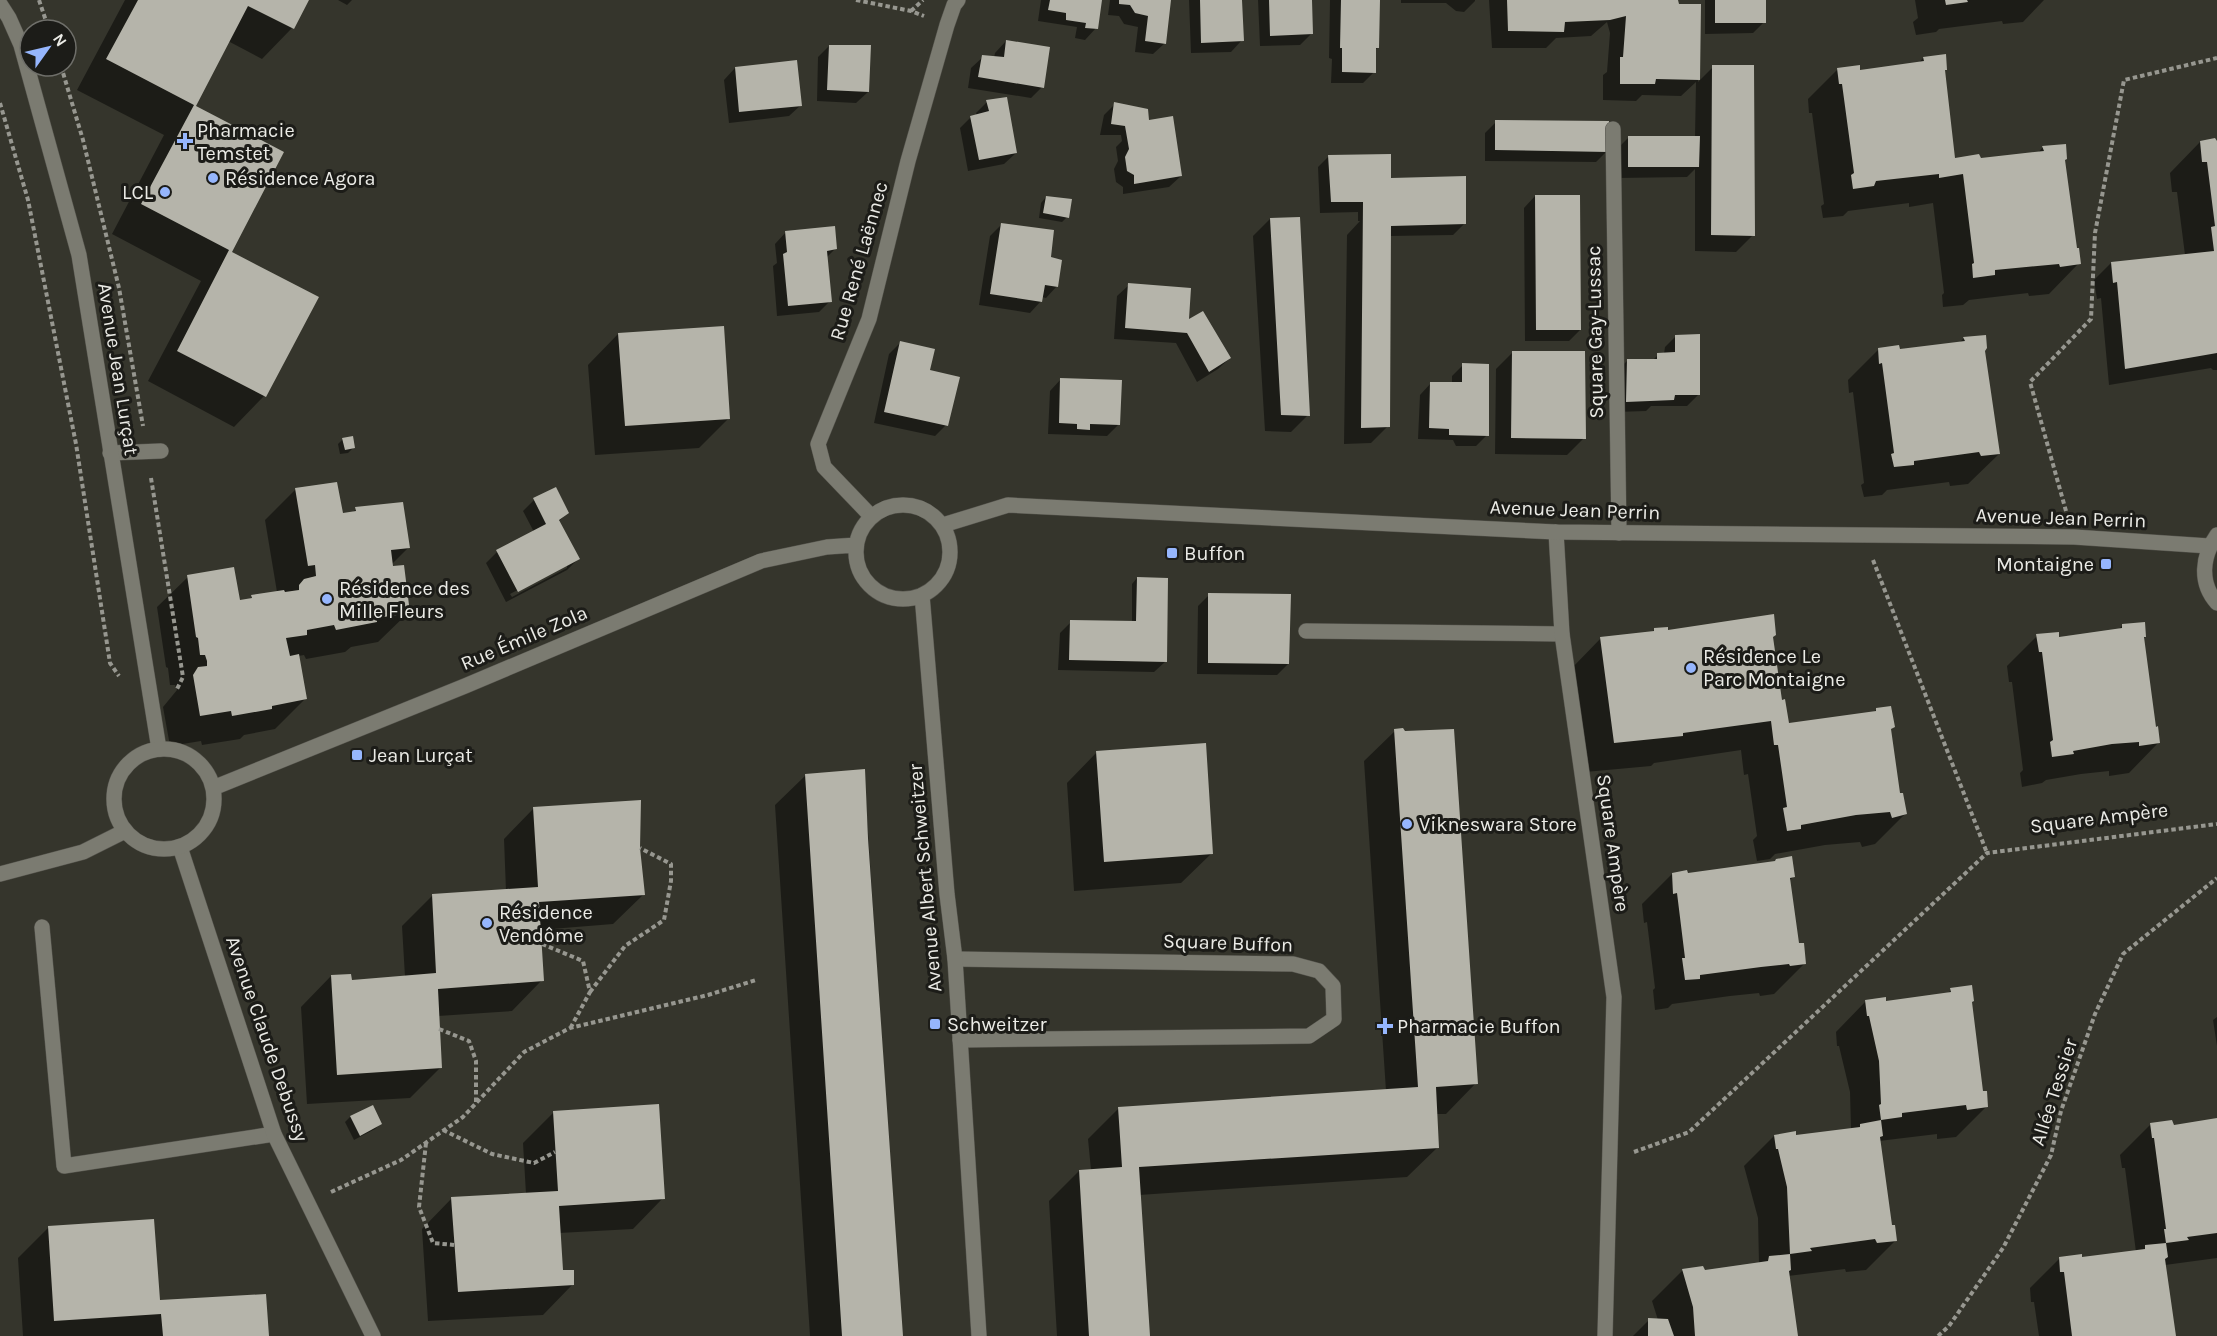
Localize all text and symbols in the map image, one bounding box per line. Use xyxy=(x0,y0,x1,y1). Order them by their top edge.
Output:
north arrow xyxy=(18,18,78,78)
text: N xyxy=(49,30,71,50)
place label: Pharmacie Temstet xyxy=(197,119,295,165)
marker: Pharmacie Temstet xyxy=(178,134,192,148)
place label: Résidence Agora xyxy=(225,167,375,190)
marker: Résidence Agora xyxy=(206,171,220,185)
street label: Rue René Laënnec xyxy=(825,179,893,343)
place label: LCL xyxy=(122,181,154,204)
marker: LCL xyxy=(158,185,172,199)
street label: Square Gay-Lussac xyxy=(1582,245,1608,419)
street label: Avenue Jean Lurçat xyxy=(93,281,143,457)
street label: Avenue Jean Perrin xyxy=(1489,496,1661,524)
street label: Avenue Jean Perrin xyxy=(1975,504,2147,532)
place label: Buffon xyxy=(1184,542,1245,565)
marker: Buffon xyxy=(1165,546,1179,560)
place label: Montaigne xyxy=(1996,553,2094,576)
marker: Montaigne xyxy=(2099,557,2113,571)
place label: Résidence des Mille Fleurs xyxy=(339,577,470,623)
marker: Résidence des Mille Fleurs xyxy=(320,592,334,606)
street label: Rue Émile Zola xyxy=(457,600,591,675)
place label: Résidence Le Parc Montaigne xyxy=(1703,645,1845,691)
marker: Résidence Le Parc Montaigne xyxy=(1684,661,1698,675)
place label: Jean Lurçat xyxy=(369,744,473,767)
marker: Jean Lurçat xyxy=(350,748,364,762)
street label: Avenue Albert Schweitzer xyxy=(903,762,946,993)
street label: Square Ampère xyxy=(1592,773,1634,913)
street label: Square Ampère xyxy=(2029,798,2169,838)
place label: Vikneswara Store xyxy=(1419,813,1577,836)
marker: Vikneswara Store xyxy=(1400,817,1414,831)
place label: Résidence Vendôme xyxy=(499,901,593,947)
marker: Résidence Vendôme xyxy=(480,916,494,930)
street label: Square Buffon xyxy=(1162,929,1294,957)
street label: Avenue Claude Debussy xyxy=(221,933,313,1145)
place label: Schweitzer xyxy=(947,1013,1047,1036)
place label: Pharmacie Buffon xyxy=(1397,1015,1561,1038)
marker: Schweitzer xyxy=(928,1017,942,1031)
marker: Pharmacie Buffon xyxy=(1378,1019,1392,1033)
street label: Allée Tessier xyxy=(2026,1035,2082,1148)

